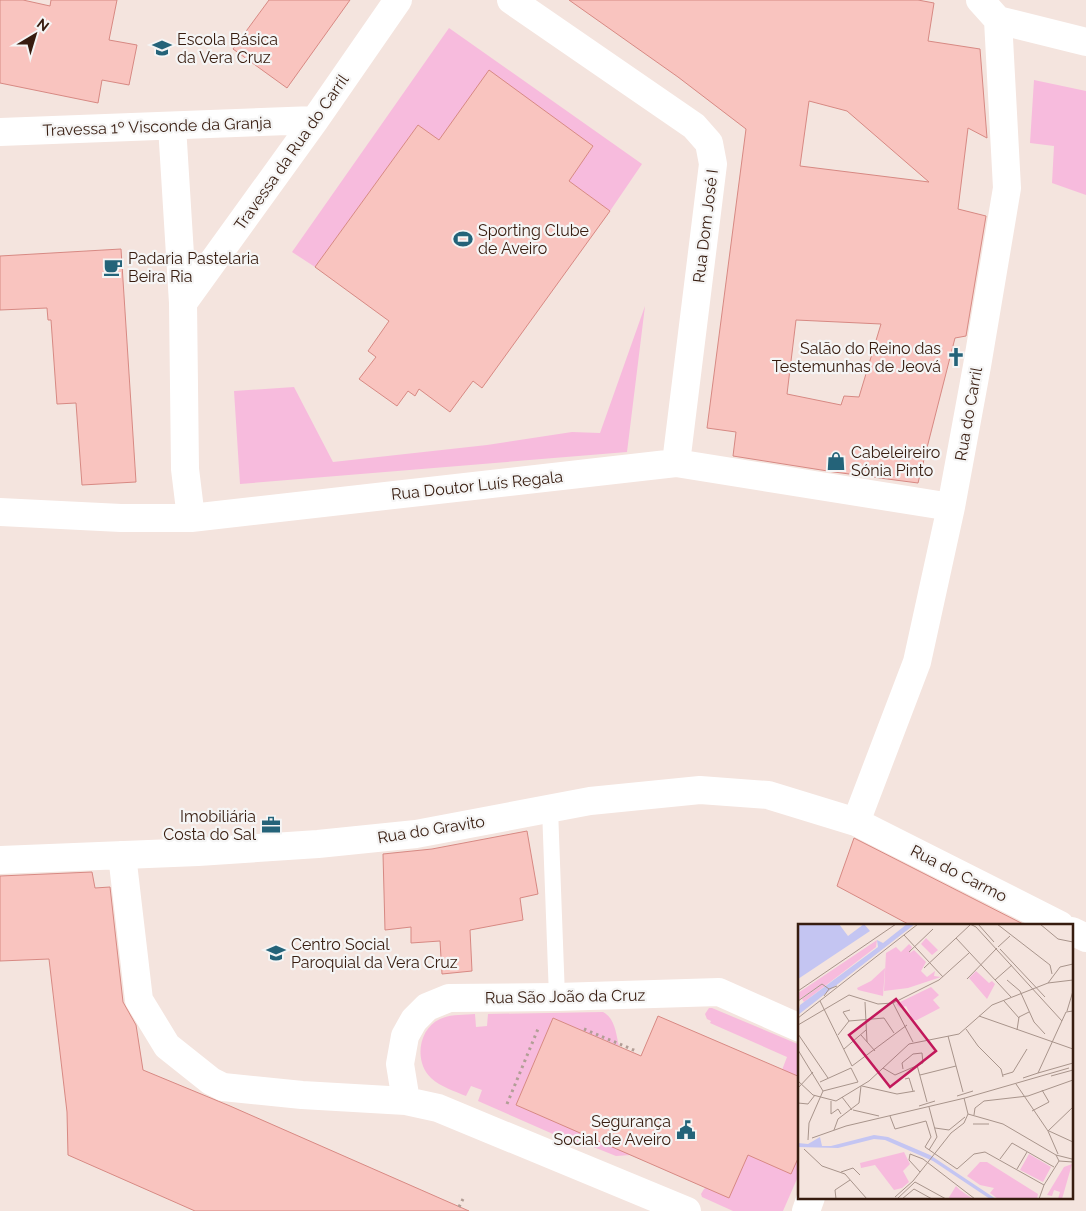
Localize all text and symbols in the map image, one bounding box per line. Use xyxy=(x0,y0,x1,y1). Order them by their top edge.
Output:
north arrow xyxy=(10,10,60,60)
text: N xyxy=(34,15,52,34)
place label: Escola Básica da Vera Cruz xyxy=(177,30,278,67)
school or university icon: Escola Básica da Vera Cruz xyxy=(151,37,173,59)
street label: Travessa da Rua do Carril xyxy=(230,70,353,234)
street label: Travessa 1º Visconde da Granja xyxy=(42,113,272,140)
street label: Rua Dom José I xyxy=(689,168,722,284)
place label: Sporting Clube de Aveiro xyxy=(478,221,589,258)
sports icon: Sporting Clube de Aveiro xyxy=(452,228,474,250)
place label: Padaria Pastelaria Beira Ria xyxy=(128,249,259,286)
cafe icon: Padaria Pastelaria Beira Ria xyxy=(102,256,124,278)
place label: Salão do Reino das Testemunhas de Jeová xyxy=(772,339,941,376)
church icon: Salão do Reino das Testemunhas de Jeová xyxy=(945,346,967,368)
street label: Rua do Carril xyxy=(951,365,986,462)
place label: Cabeleireiro Sónia Pinto xyxy=(851,443,940,480)
shop icon: Cabeleireiro Sónia Pinto xyxy=(825,450,847,472)
street label: Rua Doutor Luís Regala xyxy=(390,467,564,504)
place label: Imobiliária Costa do Sal xyxy=(163,807,257,844)
street label: Rua do Gravito xyxy=(376,812,486,847)
office icon: Imobiliária Costa do Sal xyxy=(260,814,282,836)
street label: Rua do Carmo xyxy=(907,841,1010,906)
inset map xyxy=(798,924,1074,1198)
place label: Centro Social Paroquial da Vera Cruz xyxy=(291,935,458,972)
school or university icon: Centro Social Paroquial da Vera Cruz xyxy=(265,942,287,964)
street label: Rua São João da Cruz xyxy=(485,986,645,1007)
place label: Segurança Social de Aveiro xyxy=(554,1112,671,1149)
public building icon: Segurança Social de Aveiro xyxy=(675,1119,697,1141)

